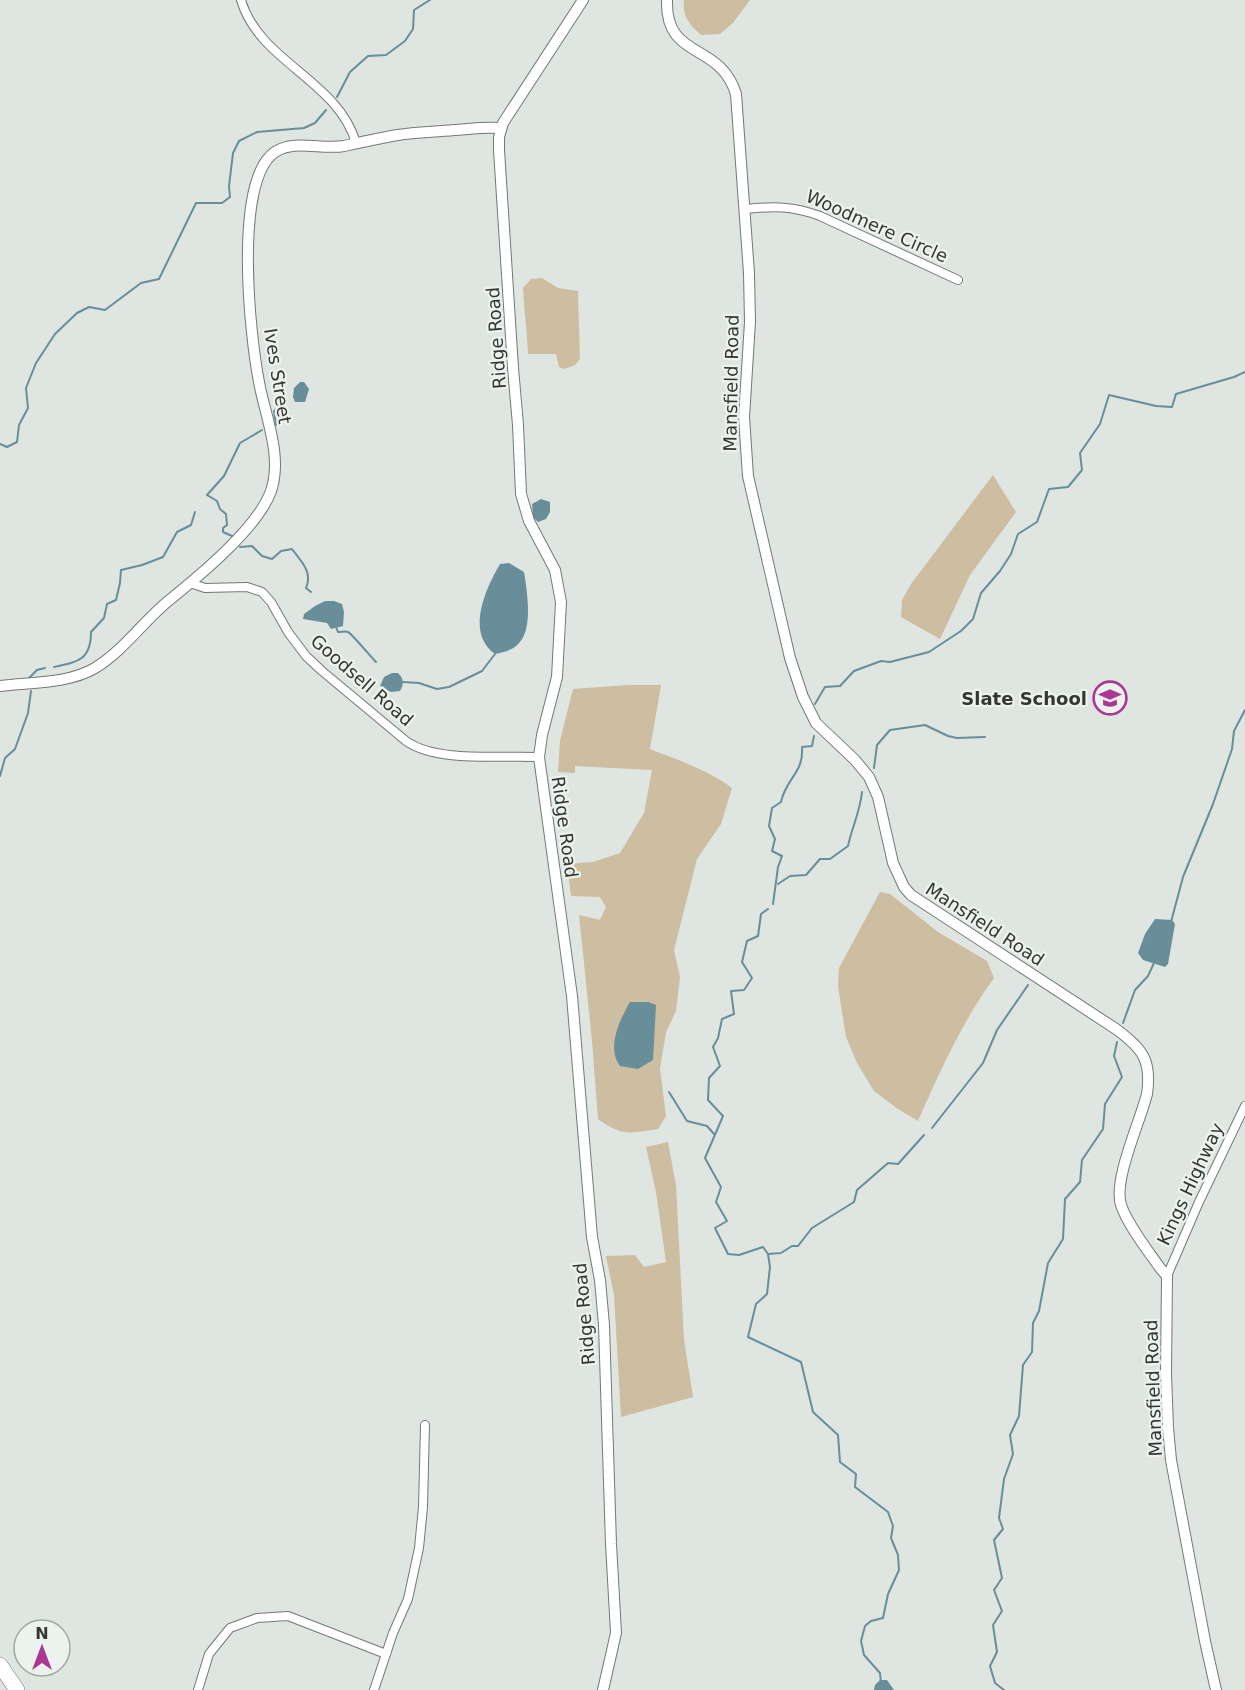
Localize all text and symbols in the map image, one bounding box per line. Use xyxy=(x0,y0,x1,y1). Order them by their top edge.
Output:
street label: Woodmere Circle xyxy=(803,185,951,267)
street label: Ridge Road xyxy=(482,286,510,390)
street label: Mansfield Road xyxy=(719,314,743,452)
street label: Ives Street xyxy=(260,327,296,425)
street label: Goodsell Road xyxy=(307,630,417,730)
school or university icon: Slate School xyxy=(1092,680,1128,716)
place label: Slate School xyxy=(961,688,1087,709)
street label: Ridge Road xyxy=(547,775,583,879)
street label: Mansfield Road xyxy=(922,878,1048,970)
street label: Kings Highway xyxy=(1152,1119,1228,1248)
street label: Ridge Road xyxy=(569,1262,599,1366)
street label: Mansfield Road xyxy=(1140,1319,1166,1457)
north arrow xyxy=(12,1618,72,1678)
text: N xyxy=(35,1624,49,1643)

